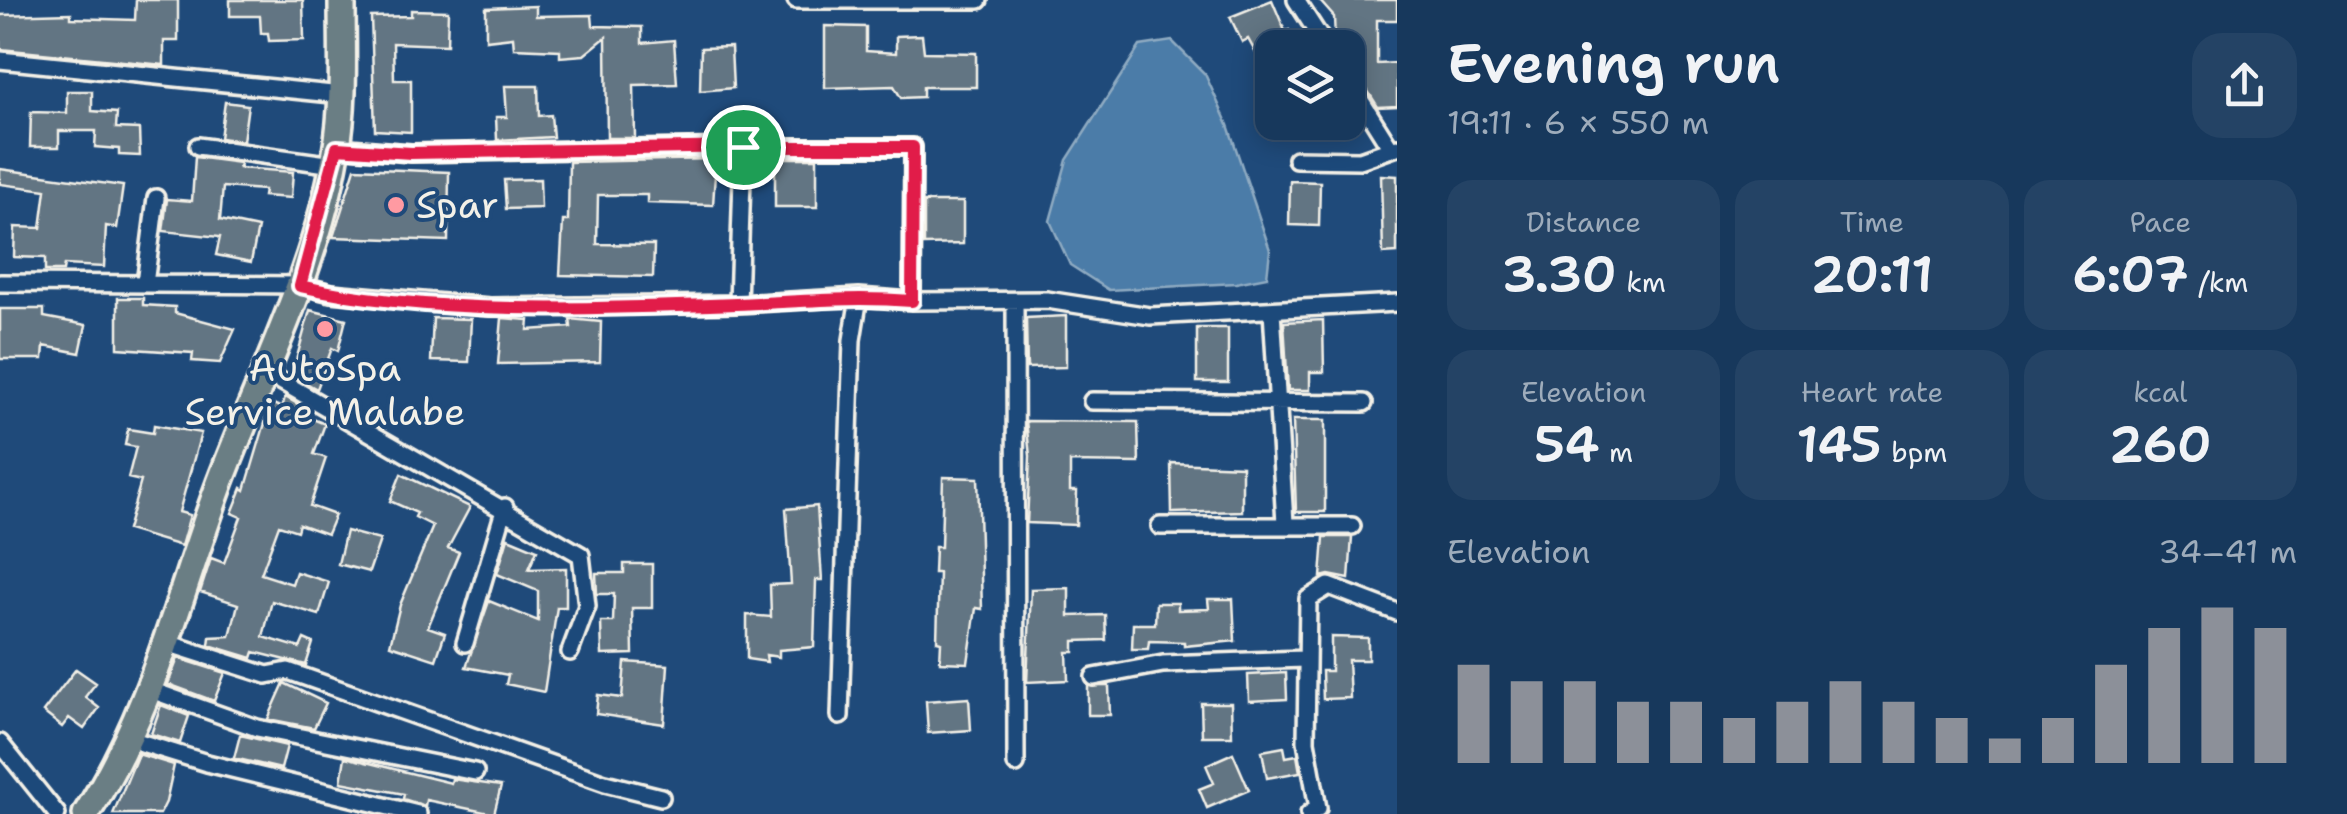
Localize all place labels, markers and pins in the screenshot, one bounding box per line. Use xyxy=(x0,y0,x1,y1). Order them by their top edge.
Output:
pin xyxy=(701,105,786,190)
place label: Spar xyxy=(416,179,499,230)
marker: Spar xyxy=(385,194,407,216)
marker: AutoSpa Service Malabe xyxy=(314,318,336,340)
place label: AutoSpa Service Malabe xyxy=(184,342,466,437)

